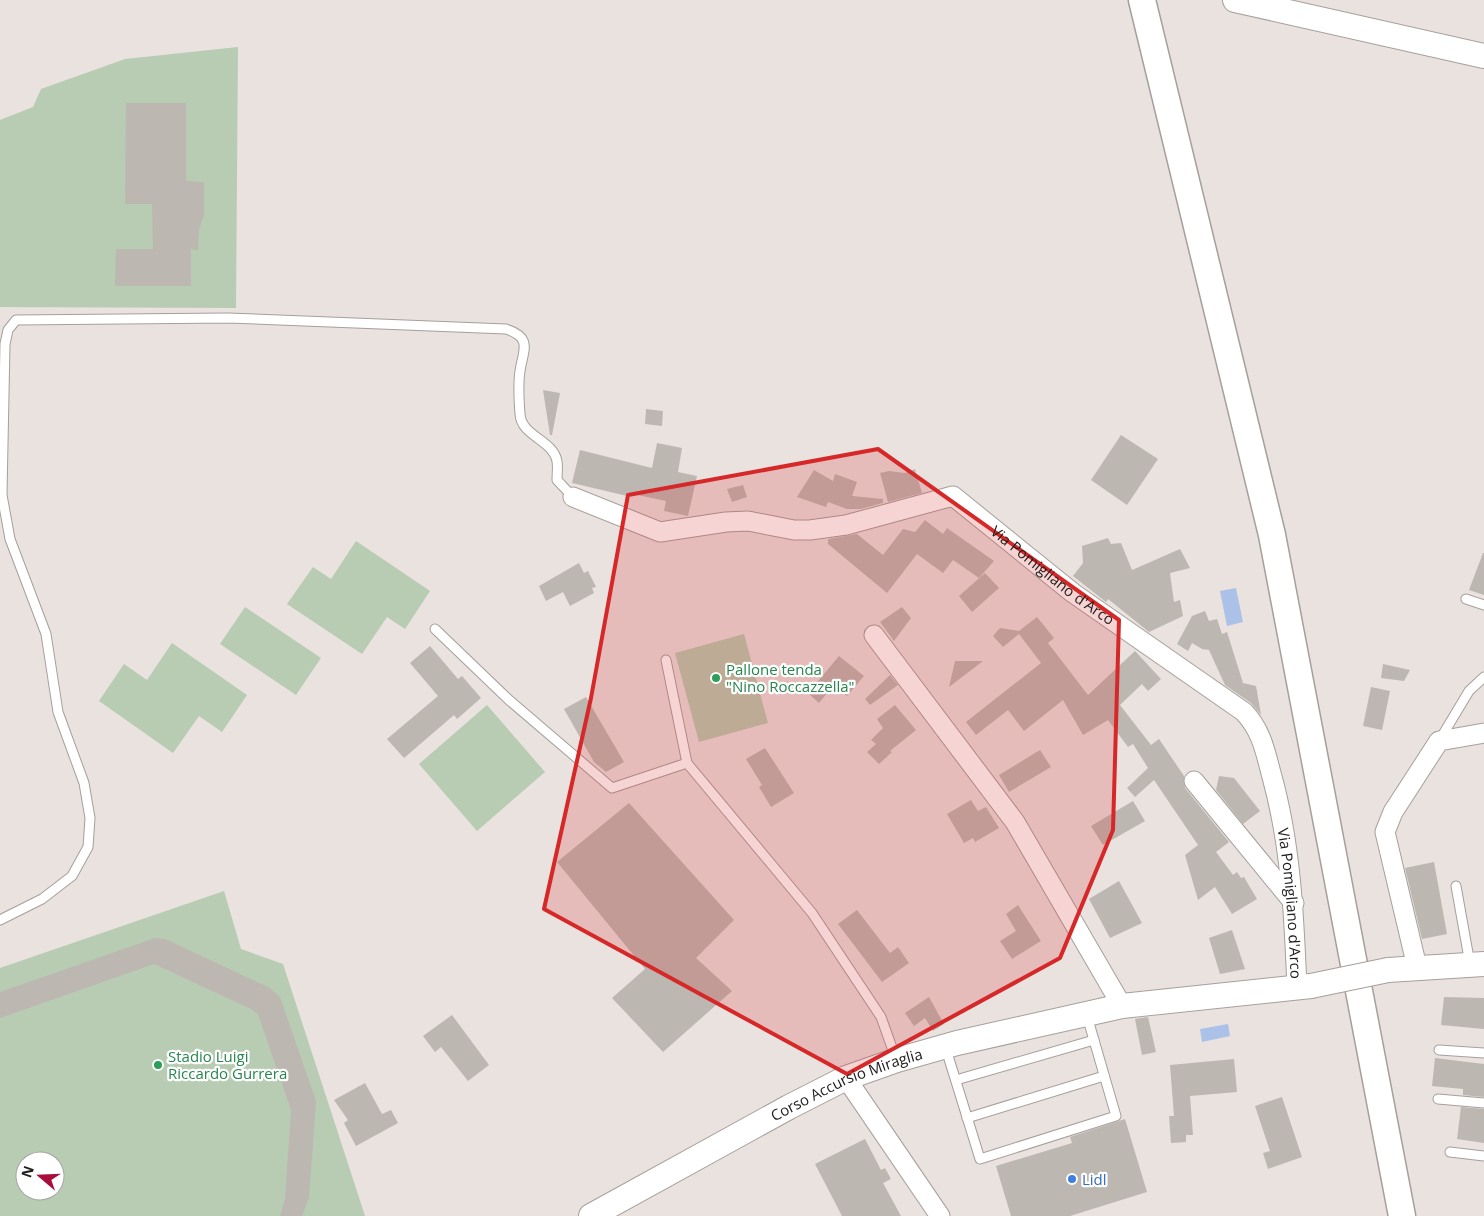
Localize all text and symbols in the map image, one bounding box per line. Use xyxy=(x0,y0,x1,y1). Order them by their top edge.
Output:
street label: Via Pomigliano d'Arco xyxy=(987,521,1119,629)
place label: Pallone tenda "Nino Roccazzella" xyxy=(726,659,855,696)
marker: Pallone tenda "Nino Roccazzella" xyxy=(710,672,722,684)
street label: Via Pomigliano d'Arco xyxy=(1274,827,1307,979)
street label: Corso Accursio Miraglia xyxy=(767,1043,925,1125)
place label: Stadio Luigi Riccardo Gurrera xyxy=(168,1046,287,1083)
marker: Stadio Luigi Riccardo Gurrera xyxy=(152,1059,164,1071)
north arrow xyxy=(15,1151,65,1201)
text: N xyxy=(16,1163,38,1180)
place label: Lidl xyxy=(1082,1169,1107,1189)
marker: Lidl xyxy=(1066,1173,1078,1185)

